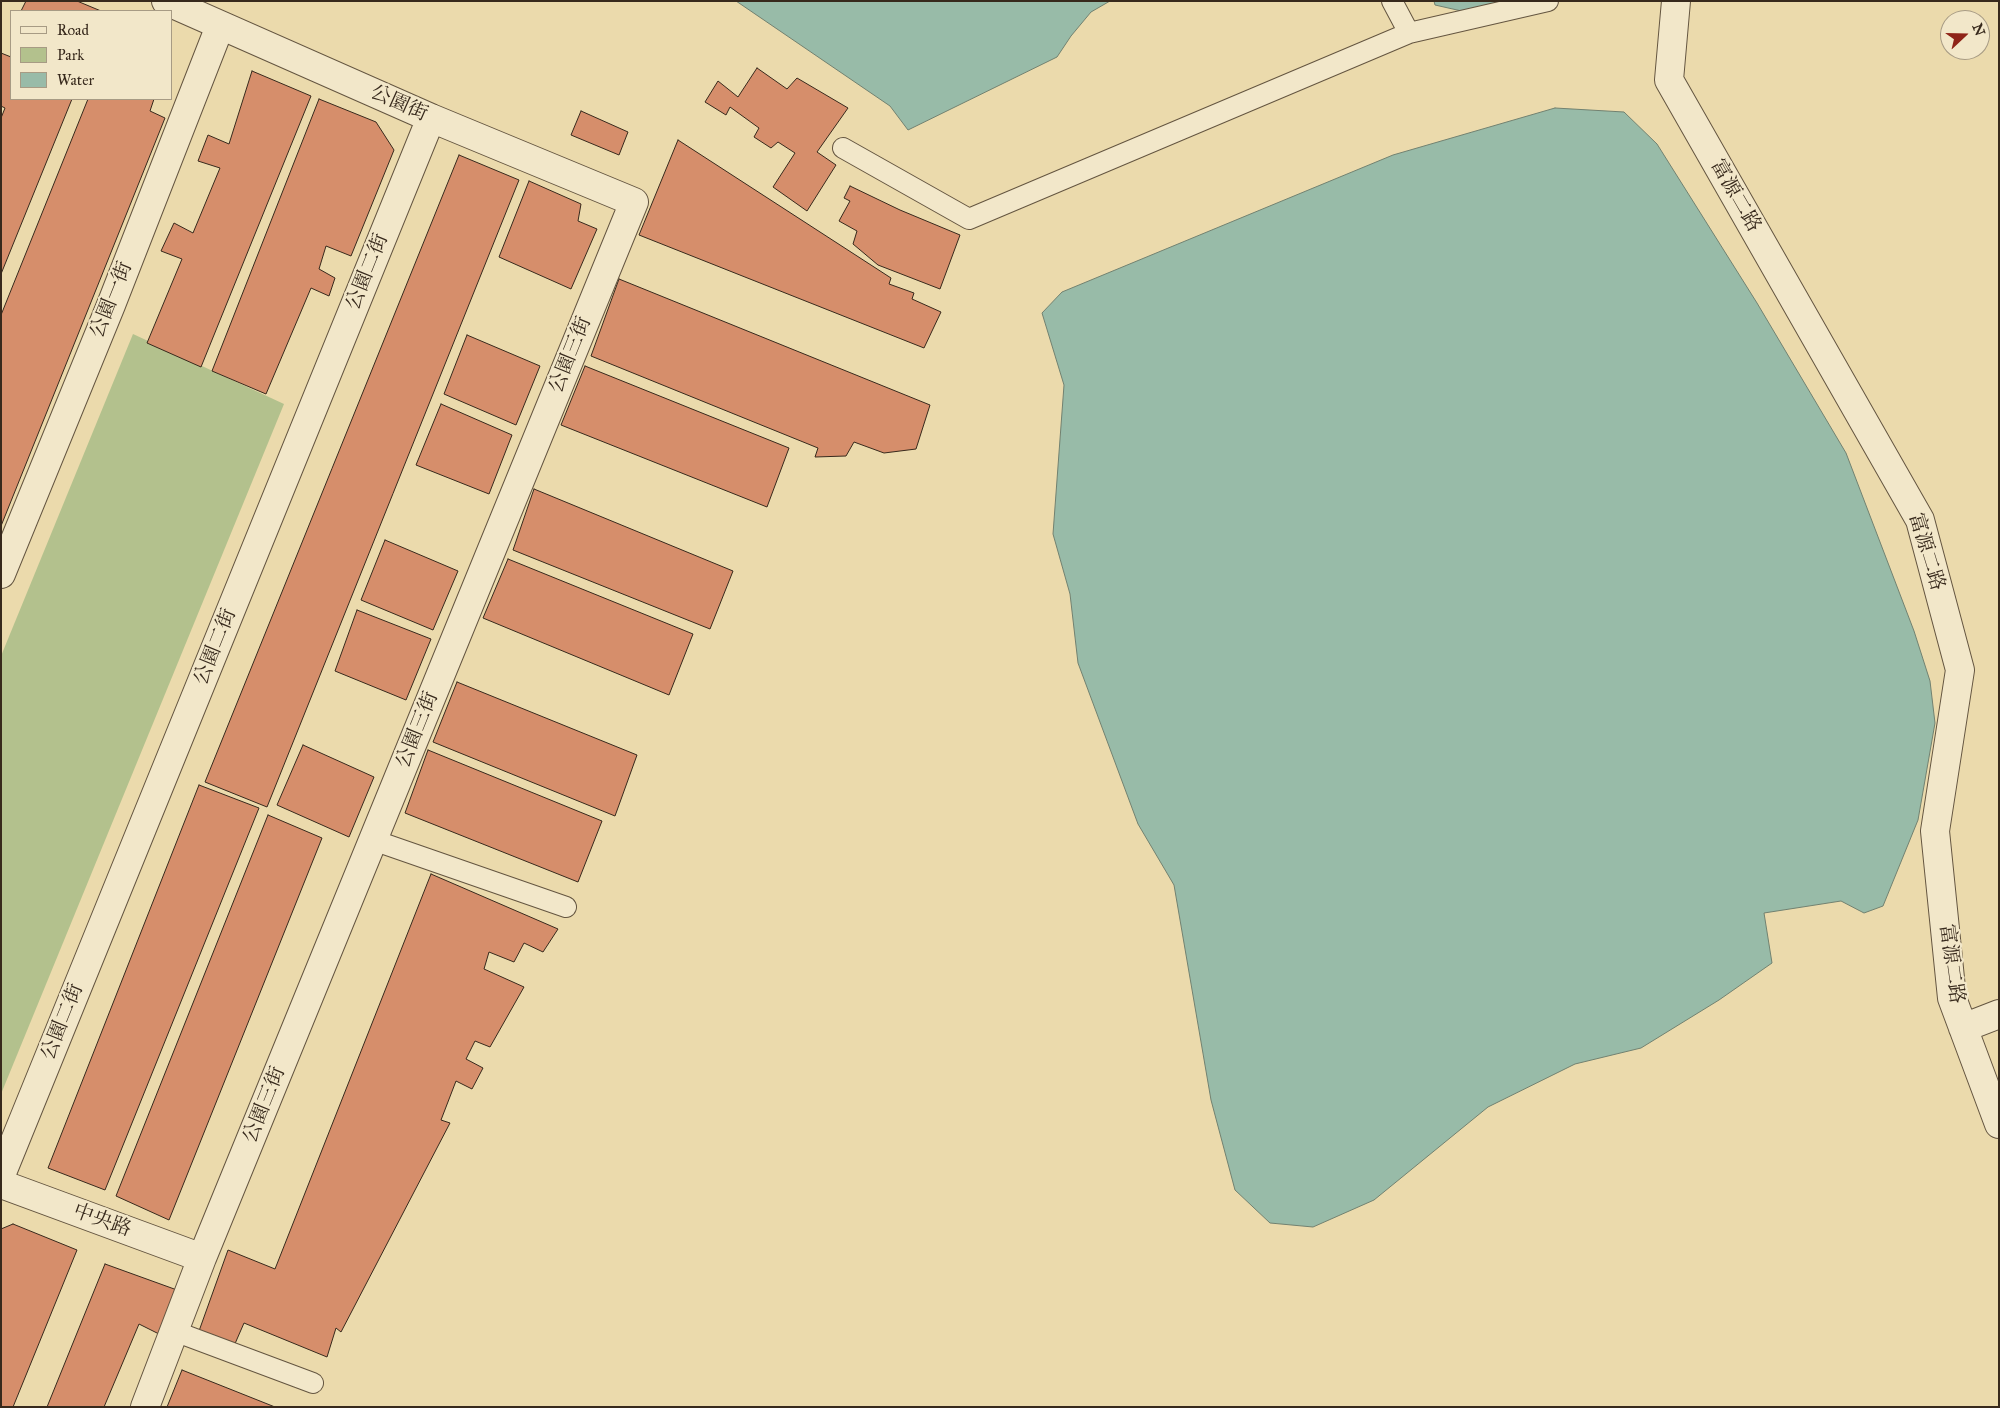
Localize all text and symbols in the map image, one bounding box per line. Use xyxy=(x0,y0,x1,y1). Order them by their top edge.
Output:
legend xyxy=(10,10,172,100)
north arrow xyxy=(1940,10,1990,60)
text: Road xyxy=(57,21,89,39)
text: N xyxy=(1968,21,1989,38)
text: Park xyxy=(57,46,84,64)
text: Water xyxy=(57,71,94,89)
street label: 公園街 xyxy=(367,81,431,127)
street label: 富源二路 xyxy=(1705,155,1765,237)
street label: 公園二街 xyxy=(342,230,394,314)
street label: 公園一街 xyxy=(86,258,138,342)
street label: 公園三街 xyxy=(545,313,597,397)
street label: 富源二路 xyxy=(1903,510,1949,594)
street label: 公園二街 xyxy=(190,605,242,689)
street label: 公園三街 xyxy=(392,688,444,772)
street label: 富源二路 xyxy=(1934,923,1968,1005)
street label: 公園二街 xyxy=(37,980,89,1064)
street label: 公園三街 xyxy=(239,1063,291,1147)
street label: 中央路 xyxy=(70,1199,134,1243)

